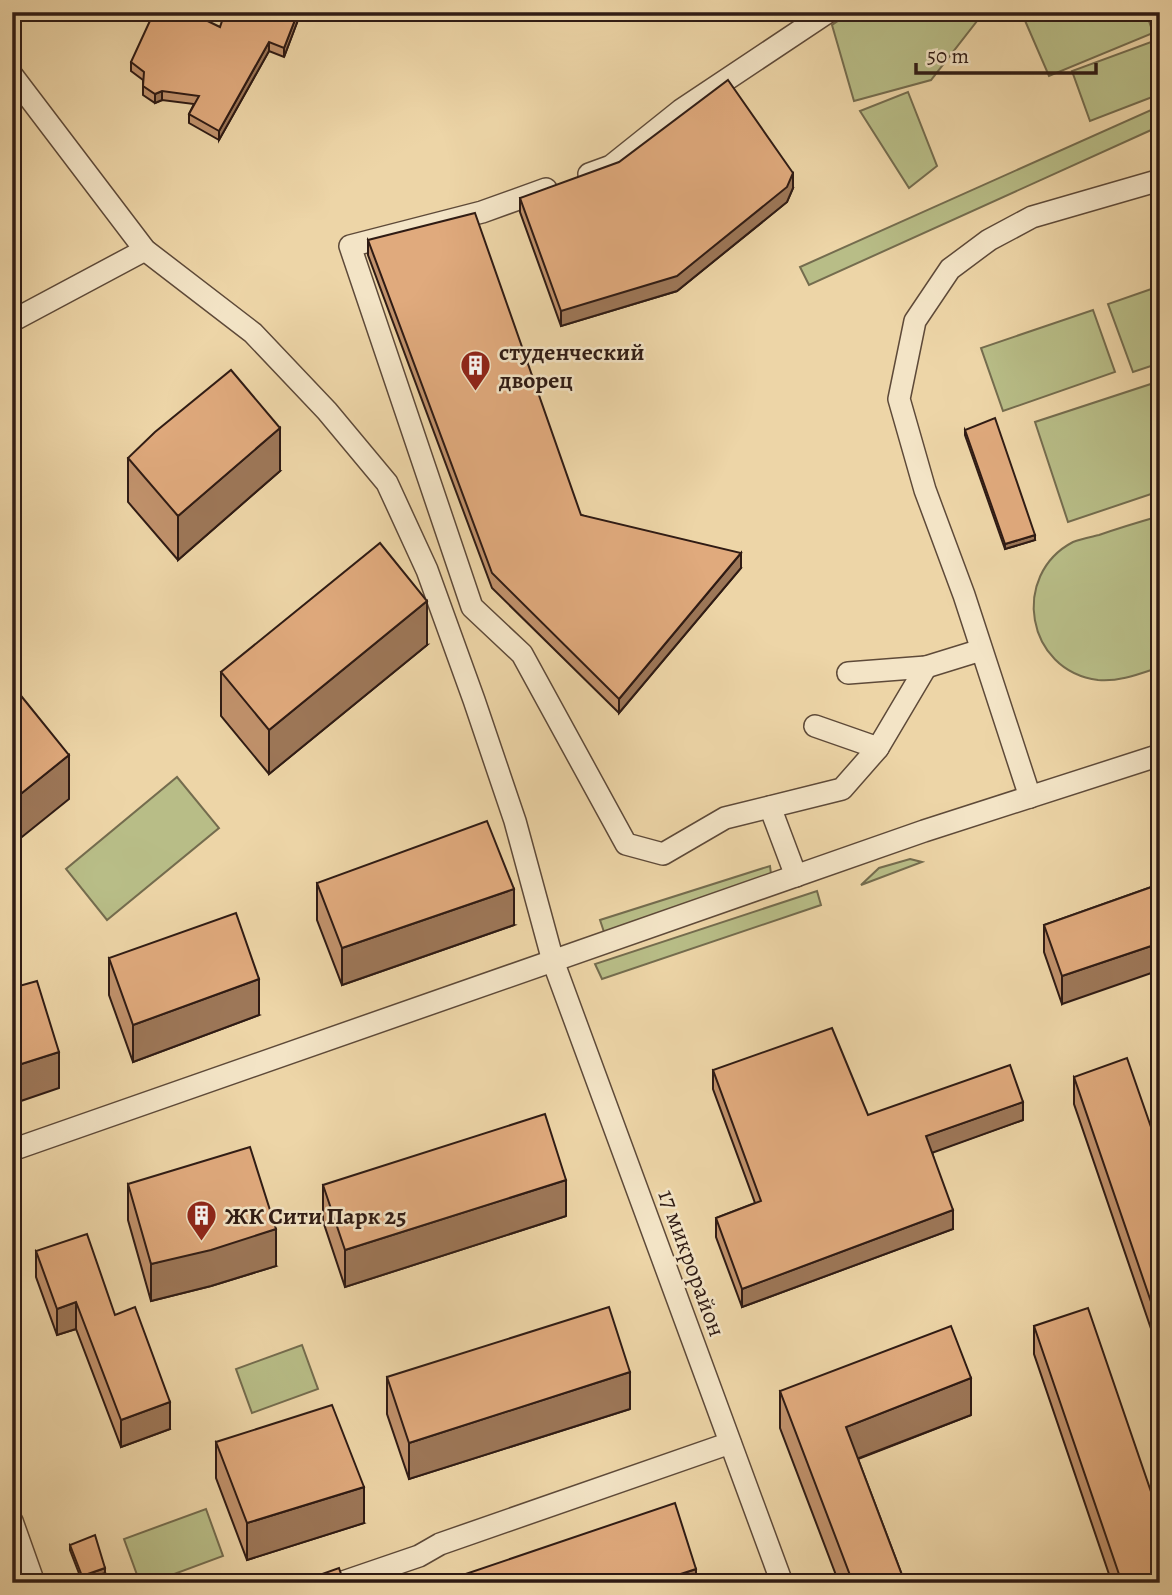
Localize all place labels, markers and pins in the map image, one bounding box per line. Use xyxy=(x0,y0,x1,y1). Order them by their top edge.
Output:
place label: студенческий дворец xyxy=(498,336,645,396)
building icon: студенческий дворец xyxy=(459,349,493,393)
building icon: ЖК Сити Парк 25 xyxy=(185,1199,219,1243)
place label: ЖК Сити Парк 25 xyxy=(225,1200,406,1232)

